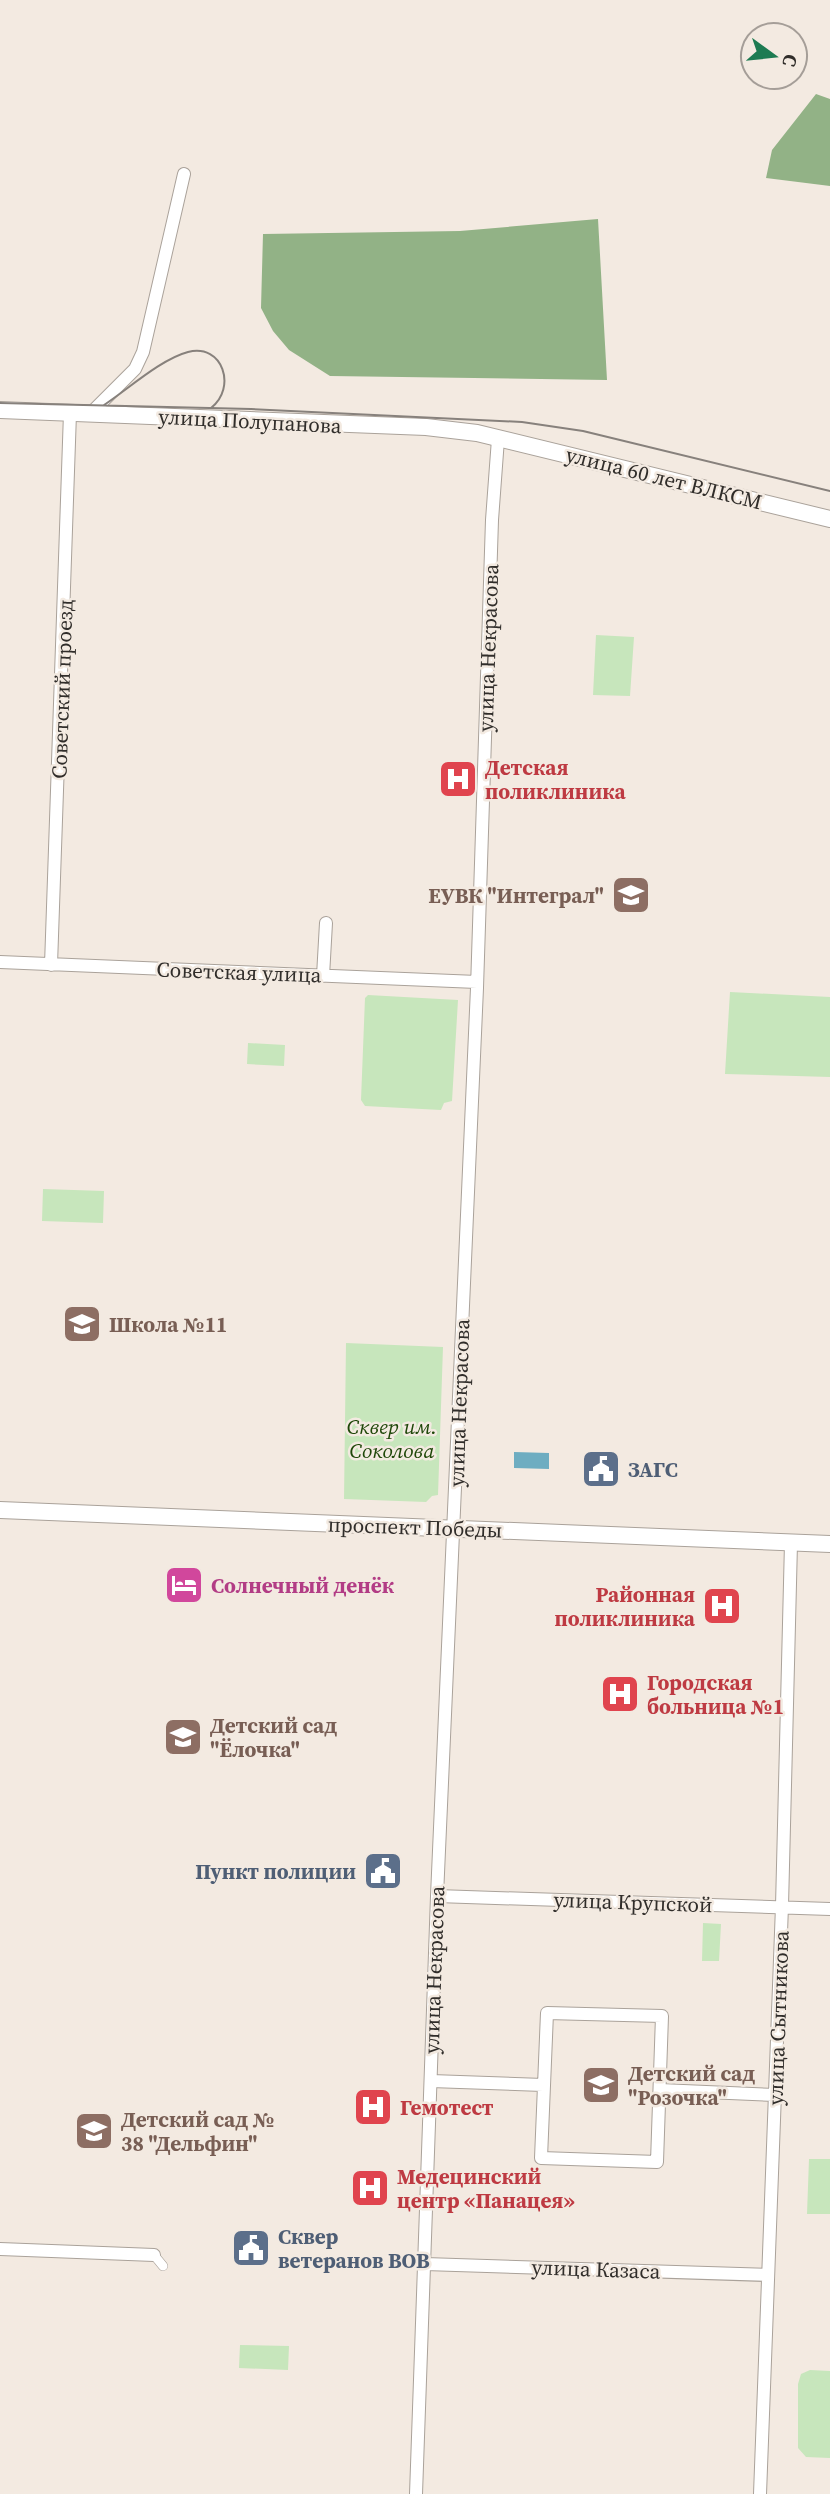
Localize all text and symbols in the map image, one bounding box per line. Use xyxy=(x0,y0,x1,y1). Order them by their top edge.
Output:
north arrow xyxy=(739,21,809,91)
text: С xyxy=(776,51,805,70)
street label: улица Полупанова xyxy=(158,402,343,440)
street label: улица 60 лет ВЛКСМ xyxy=(563,440,765,516)
street label: улица Некрасова xyxy=(471,563,505,733)
street label: Советский проезд xyxy=(44,599,80,779)
place label: Детская поликлиника xyxy=(485,753,626,806)
hospital icon: Детская поликлиника xyxy=(437,758,479,800)
school or university icon: ЕУВК "Интеграл" xyxy=(610,874,652,916)
place label: ЕУВК "Интеграл" xyxy=(428,881,604,910)
street label: Советская улица xyxy=(156,955,322,989)
school or university icon: Школа №11 xyxy=(61,1303,103,1345)
place label: Школа №11 xyxy=(109,1310,227,1339)
street label: улица Некрасова xyxy=(442,1318,476,1488)
park label: Сквер им. Соколова xyxy=(347,1412,437,1465)
public building icon: ЗАГС xyxy=(580,1448,622,1490)
place label: ЗАГС xyxy=(628,1455,678,1484)
street label: проспект Победы xyxy=(327,1509,503,1545)
hotel icon: Солнечный денёк xyxy=(163,1564,205,1606)
place label: Солнечный денёк xyxy=(211,1571,395,1600)
place label: Районная поликлиника xyxy=(554,1580,696,1633)
hospital icon: Районная поликлиника xyxy=(701,1585,743,1627)
place label: Городская больница №1 xyxy=(647,1668,784,1721)
hospital icon: Городская больница №1 xyxy=(599,1673,641,1715)
place label: Детский сад "Ёлочка" xyxy=(210,1711,337,1764)
school or university icon: Детский сад "Ёлочка" xyxy=(162,1716,204,1758)
public building icon: Пункт полиции xyxy=(362,1850,404,1892)
place label: Пункт полиции xyxy=(195,1857,356,1886)
street label: улица Некрасова xyxy=(417,1885,451,2055)
street label: улица Крупской xyxy=(553,1885,713,1919)
street label: улица Сытникова xyxy=(760,1930,796,2106)
place label: Детский сад "Розочка" xyxy=(628,2059,755,2112)
school or university icon: Детский сад "Розочка" xyxy=(580,2064,622,2106)
hospital icon: Гемотест xyxy=(352,2086,394,2128)
place label: Гемотест xyxy=(400,2093,494,2122)
place label: Детский сад № 38 "Дельфин" xyxy=(121,2105,275,2158)
school or university icon: Детский сад № 38 "Дельфин" xyxy=(73,2110,115,2152)
place label: Медецинский центр «Панацея» xyxy=(397,2162,575,2215)
hospital icon: Медецинский центр «Панацея» xyxy=(349,2167,391,2209)
place label: Сквер ветеранов ВОВ xyxy=(278,2222,430,2275)
public building icon: Сквер ветеранов ВОВ xyxy=(230,2227,272,2269)
street label: улица Казаса xyxy=(531,2252,661,2286)

